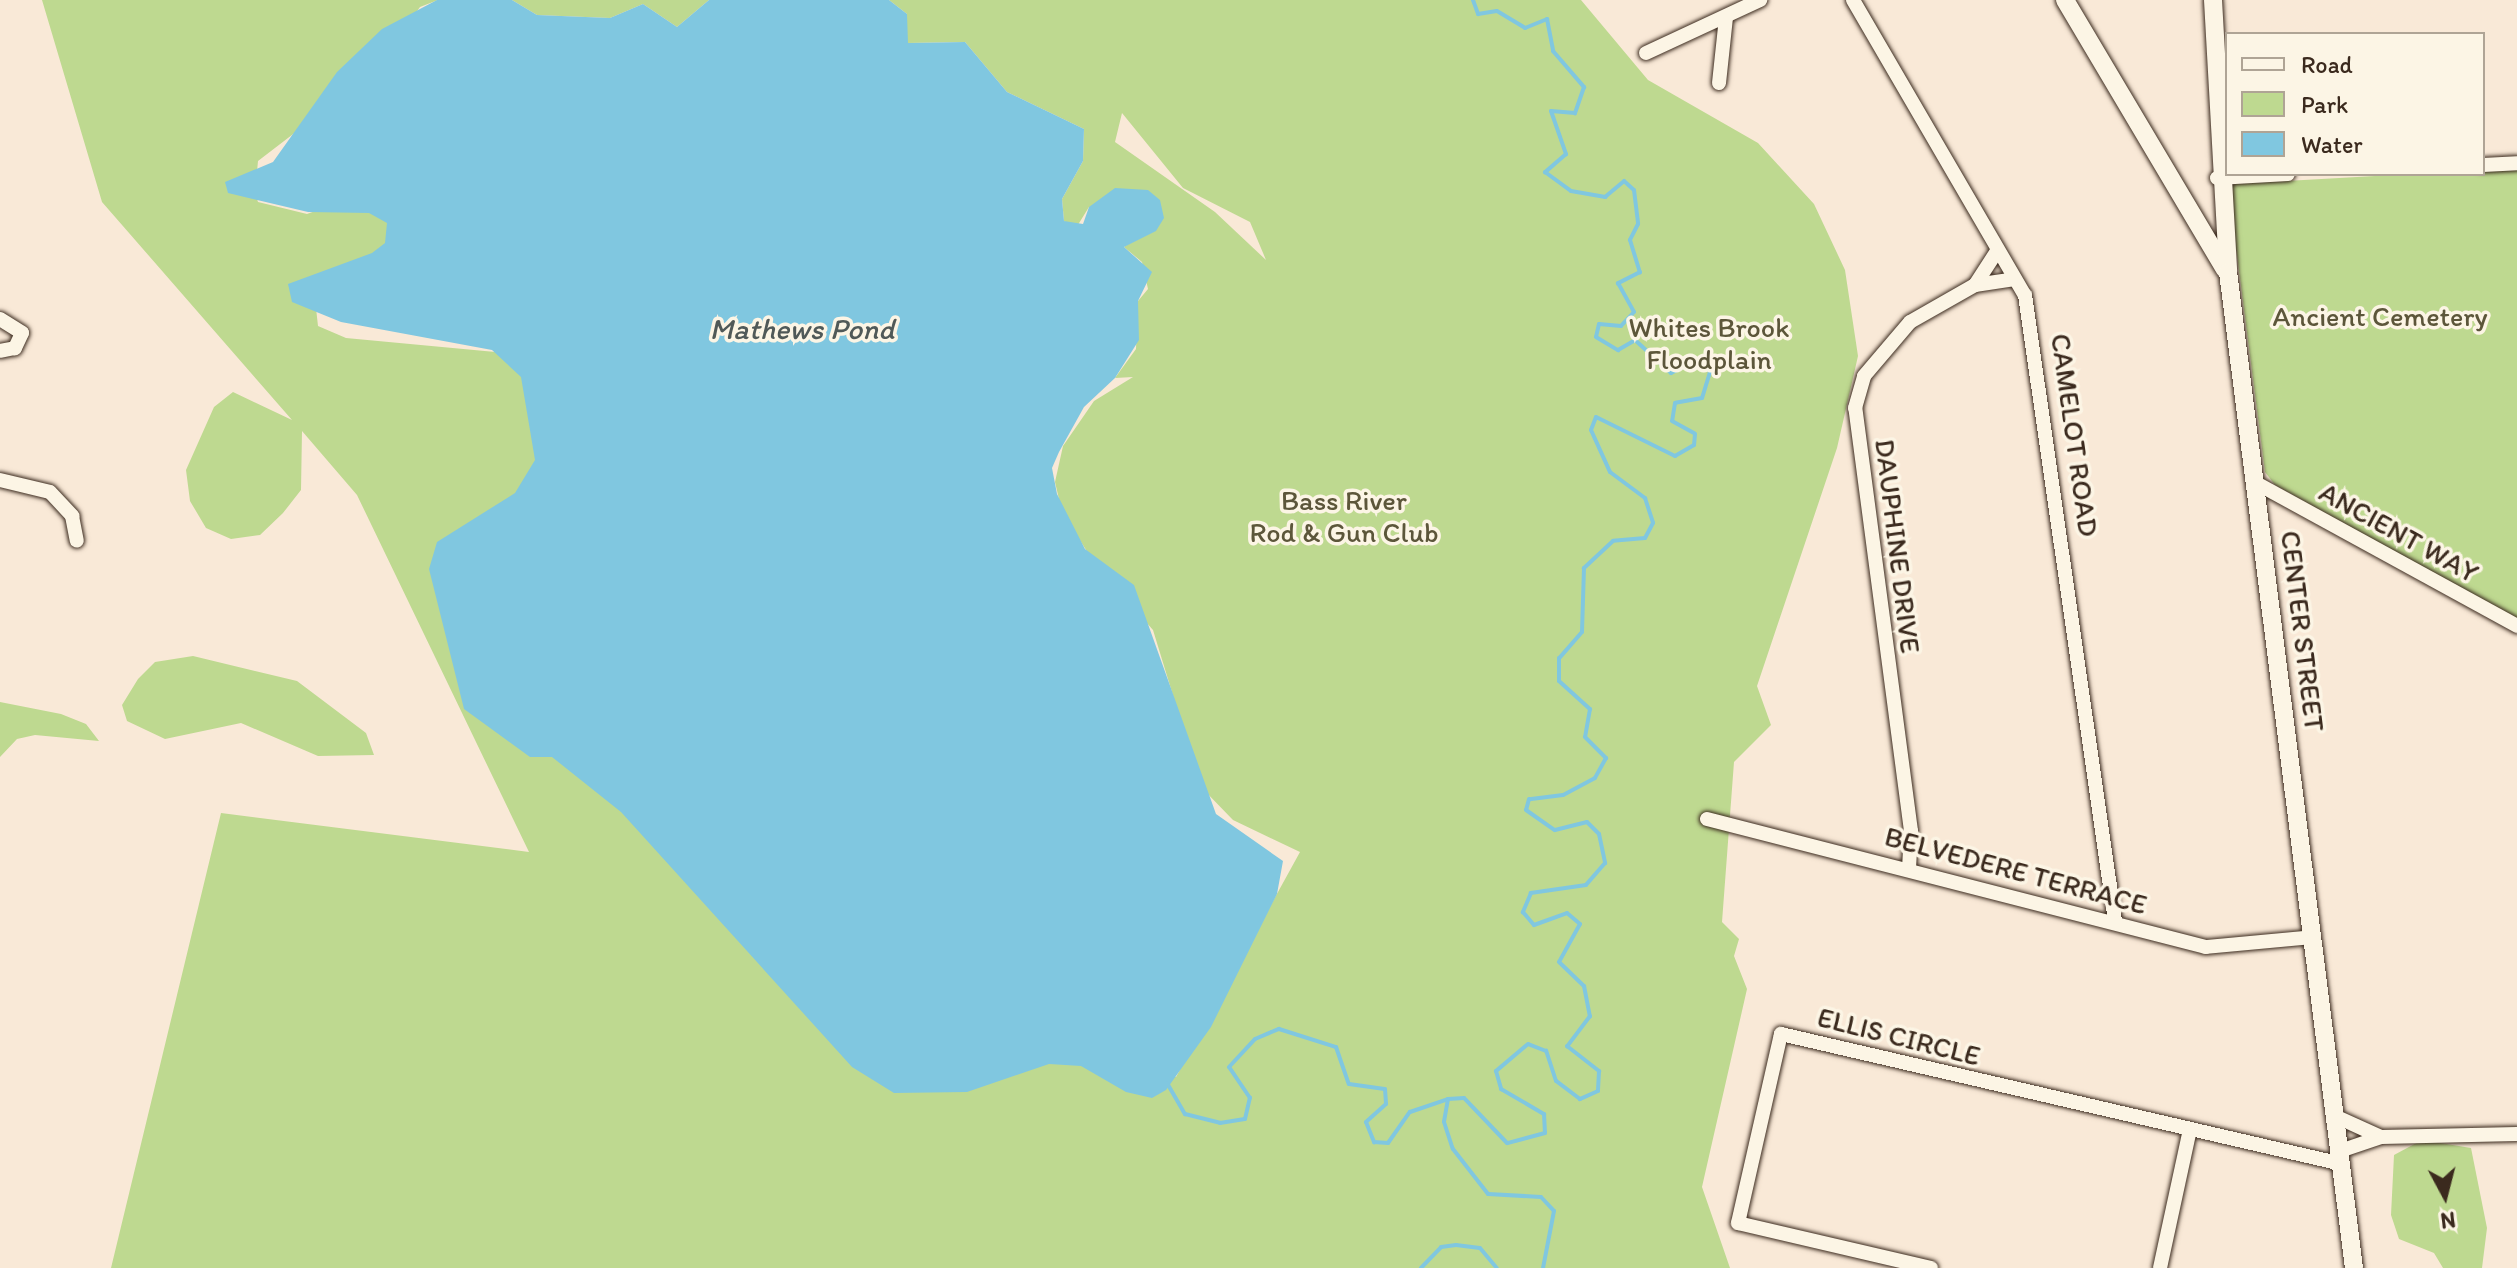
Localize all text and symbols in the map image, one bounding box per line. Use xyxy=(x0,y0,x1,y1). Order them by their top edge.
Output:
legend xyxy=(2225,32,2485,176)
text: Road xyxy=(2301,50,2353,79)
text: Park xyxy=(2301,90,2348,119)
text: Water xyxy=(2301,130,2363,159)
park label: Ancient Cemetery xyxy=(2272,299,2488,333)
park label: Whites Brook Floodplain xyxy=(1629,310,1789,376)
water label: Mathews Pond xyxy=(709,311,895,347)
street label: CAMELOT ROAD xyxy=(2044,332,2106,538)
street label: DAUPHINE DRIVE xyxy=(1868,435,1928,657)
street label: ANCIENT WAY xyxy=(2314,475,2484,589)
park label: Bass River Rod & Gun Club xyxy=(1249,483,1439,549)
street label: CENTER STREET xyxy=(2274,528,2332,734)
street label: BELVEDERE TERRACE xyxy=(1881,819,2151,921)
street label: ELLIS CIRCLE xyxy=(1814,1000,1984,1072)
north arrow xyxy=(2405,1156,2485,1236)
text: N xyxy=(2439,1206,2457,1235)

